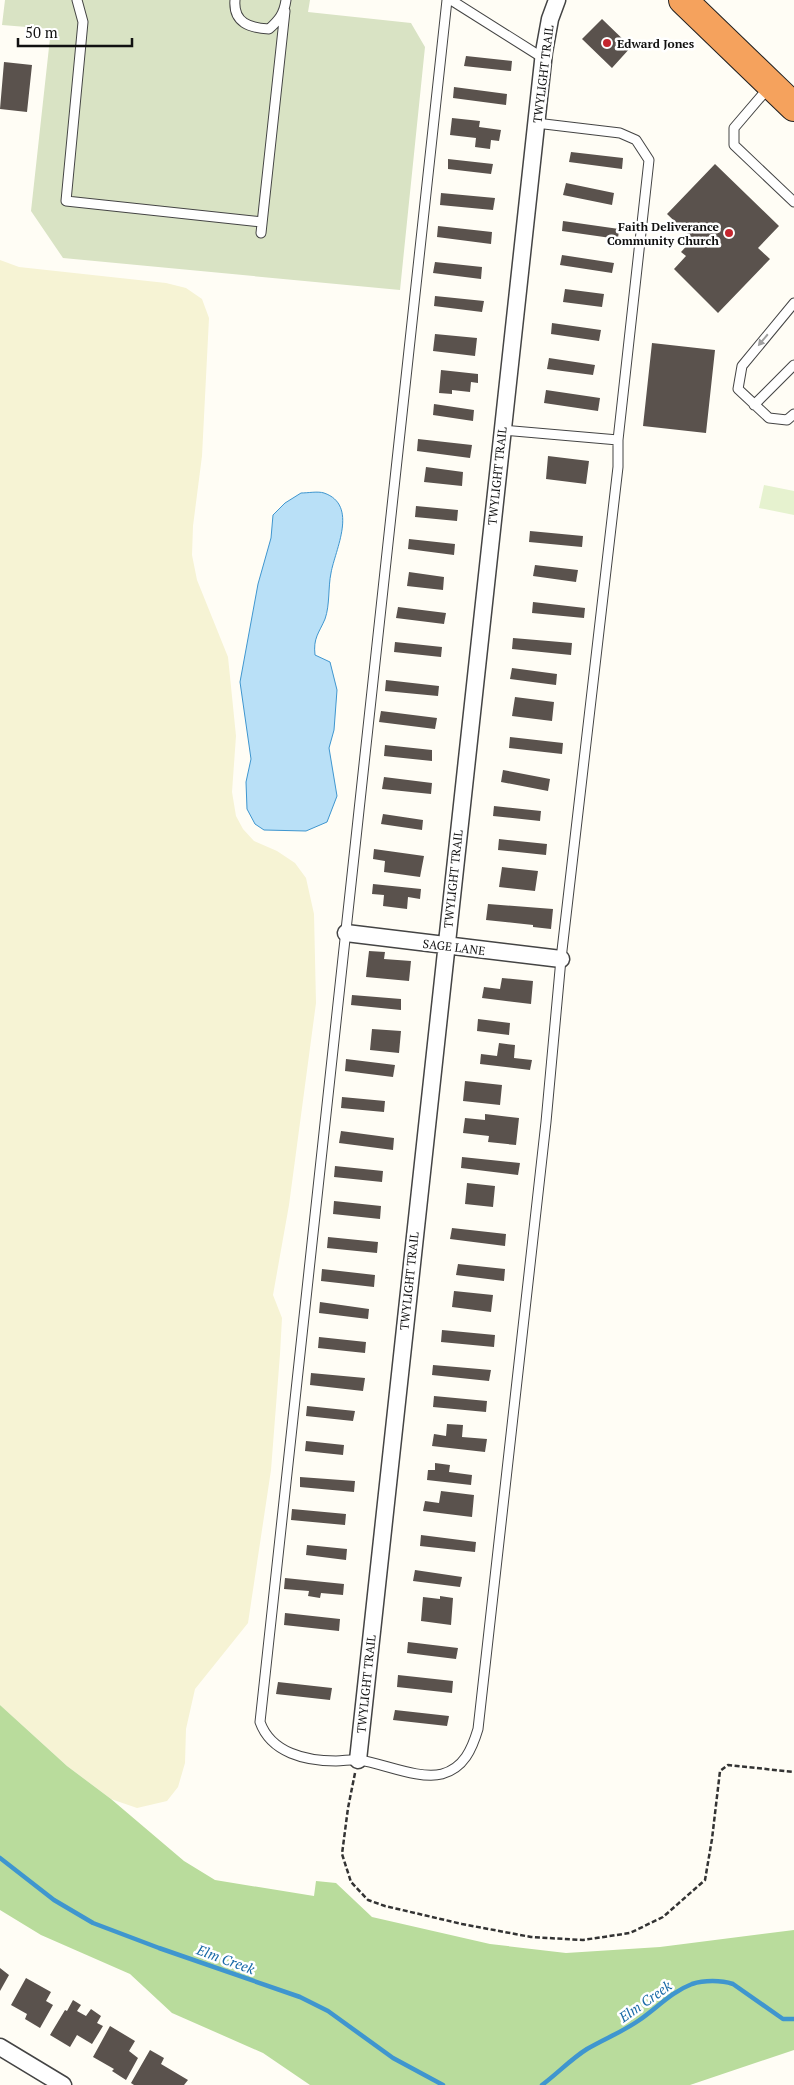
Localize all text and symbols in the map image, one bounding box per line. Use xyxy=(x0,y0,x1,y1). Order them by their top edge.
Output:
scale bar xyxy=(18,15,131,47)
text: 50 m xyxy=(25,22,58,42)
street label: TWYLIGHT TRAIL xyxy=(530,24,557,124)
place label: Edward Jones xyxy=(617,36,695,51)
marker: Edward Jones xyxy=(601,37,613,49)
place label: Faith Deliverance Community Church xyxy=(607,219,720,248)
marker: Faith Deliverance Community Church xyxy=(723,227,735,239)
one-way arrow xyxy=(757,334,768,347)
street label: TWYLIGHT TRAIL xyxy=(484,426,510,526)
street label: TWYLIGHT TRAIL xyxy=(440,829,466,929)
street label: SAGE LANE xyxy=(422,936,486,958)
street label: TWYLIGHT TRAIL xyxy=(396,1231,422,1331)
street label: TWYLIGHT TRAIL xyxy=(353,1634,379,1734)
water label: Elm Creek xyxy=(194,1939,258,1978)
water label: Elm Creek xyxy=(614,1976,675,2027)

